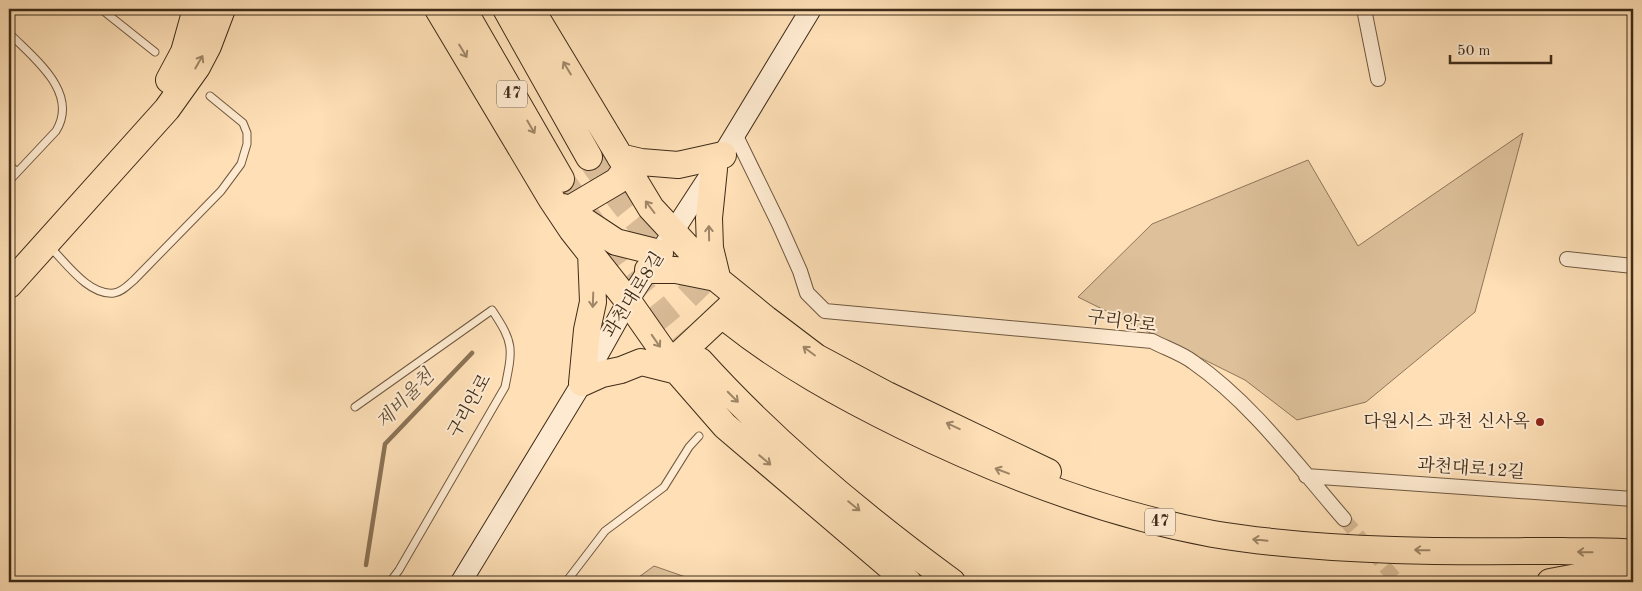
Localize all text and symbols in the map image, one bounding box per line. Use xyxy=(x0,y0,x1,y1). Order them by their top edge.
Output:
scale bar xyxy=(1450,32,1551,64)
one-way arrow xyxy=(459,43,469,57)
text: 50 m xyxy=(1457,44,1491,59)
one-way arrow xyxy=(195,55,204,70)
one-way arrow xyxy=(561,61,571,75)
road number: 47 xyxy=(497,80,527,108)
one-way arrow xyxy=(526,119,536,133)
one-way arrow xyxy=(645,201,656,214)
one-way arrow xyxy=(705,225,714,241)
street label: 과천대로8길 xyxy=(600,248,667,341)
one-way arrow xyxy=(588,292,597,308)
street label: 구리안로 xyxy=(1086,307,1158,336)
one-way arrow xyxy=(651,334,661,348)
one-way arrow xyxy=(802,346,816,356)
water label: 제비울천 xyxy=(372,364,439,433)
street label: 구리안로 xyxy=(444,371,495,441)
one-way arrow xyxy=(727,391,740,403)
place label: 다원시스 과천 신사옥 xyxy=(1363,412,1531,431)
marker: 다원시스 과천 신사옥 xyxy=(1534,416,1546,428)
one-way arrow xyxy=(945,421,960,431)
one-way arrow xyxy=(758,455,771,466)
street label: 과천대로12길 xyxy=(1417,455,1525,482)
one-way arrow xyxy=(995,465,1010,474)
one-way arrow xyxy=(847,500,860,511)
road number: 47 xyxy=(1145,508,1175,536)
one-way arrow xyxy=(1252,535,1268,545)
one-way arrow xyxy=(1414,545,1430,555)
one-way arrow xyxy=(1577,547,1593,557)

